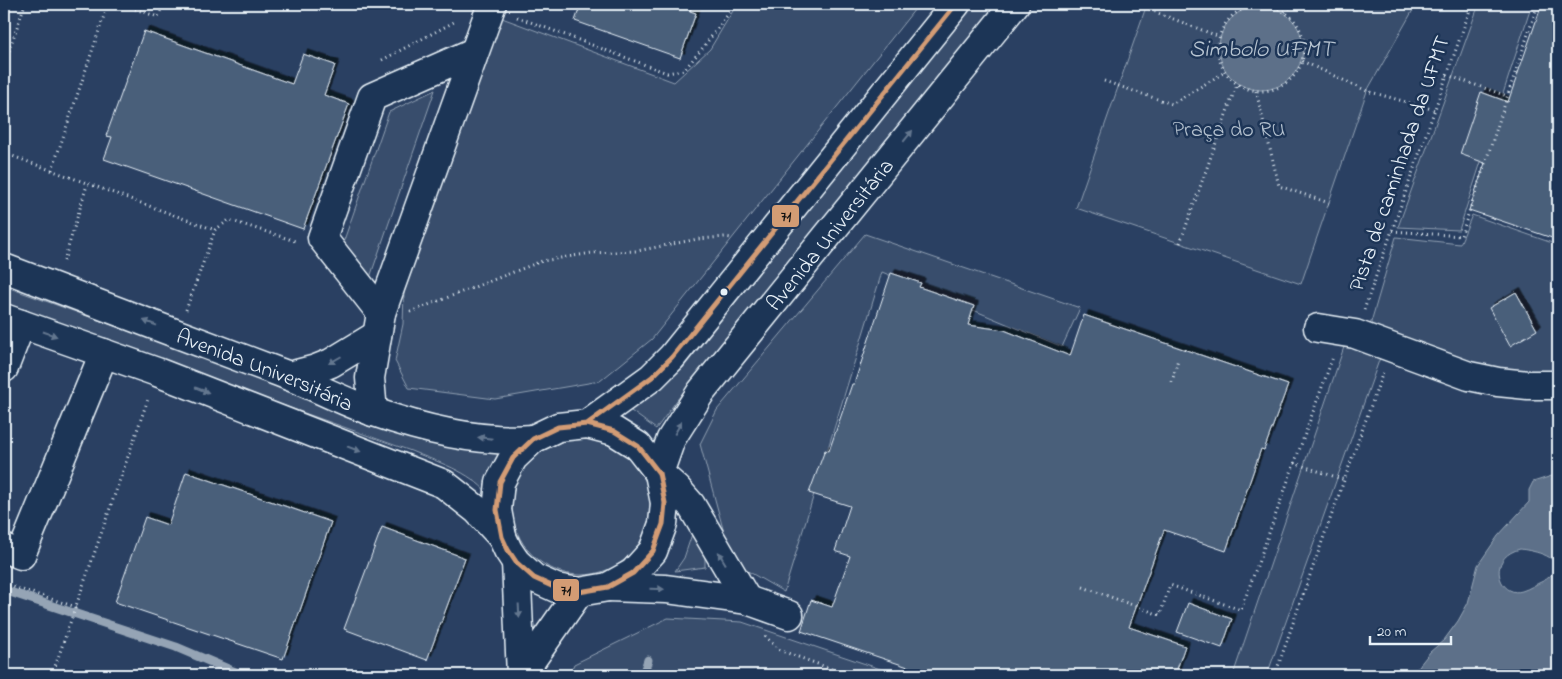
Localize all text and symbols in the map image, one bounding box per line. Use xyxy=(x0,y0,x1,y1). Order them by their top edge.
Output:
street label: Pista de caminhada da UFMT xyxy=(1342,31,1460,296)
water label: Simbolo UFMT xyxy=(1189,33,1336,68)
park label: Praça do RU xyxy=(1173,115,1285,147)
one-way arrow xyxy=(903,130,914,143)
street label: Avenida Universitária xyxy=(760,152,903,319)
line badge: 71 xyxy=(771,204,800,228)
text: 71 xyxy=(781,207,792,228)
unlabelled marker xyxy=(719,287,729,297)
one-way arrow xyxy=(142,319,157,327)
street label: Avenida Universitária xyxy=(171,322,358,421)
one-way arrow xyxy=(42,331,57,338)
one-way arrow xyxy=(328,356,343,364)
one-way arrow xyxy=(195,386,210,394)
one-way arrow xyxy=(673,422,682,435)
one-way arrow xyxy=(476,434,492,442)
one-way arrow xyxy=(347,445,362,453)
one-way arrow xyxy=(717,551,726,565)
line badge: 71 xyxy=(552,578,580,602)
text: 71 xyxy=(561,581,572,602)
one-way arrow xyxy=(649,585,665,593)
one-way arrow xyxy=(515,603,523,619)
scale bar xyxy=(1370,614,1451,646)
text: 20 m xyxy=(1377,621,1407,643)

